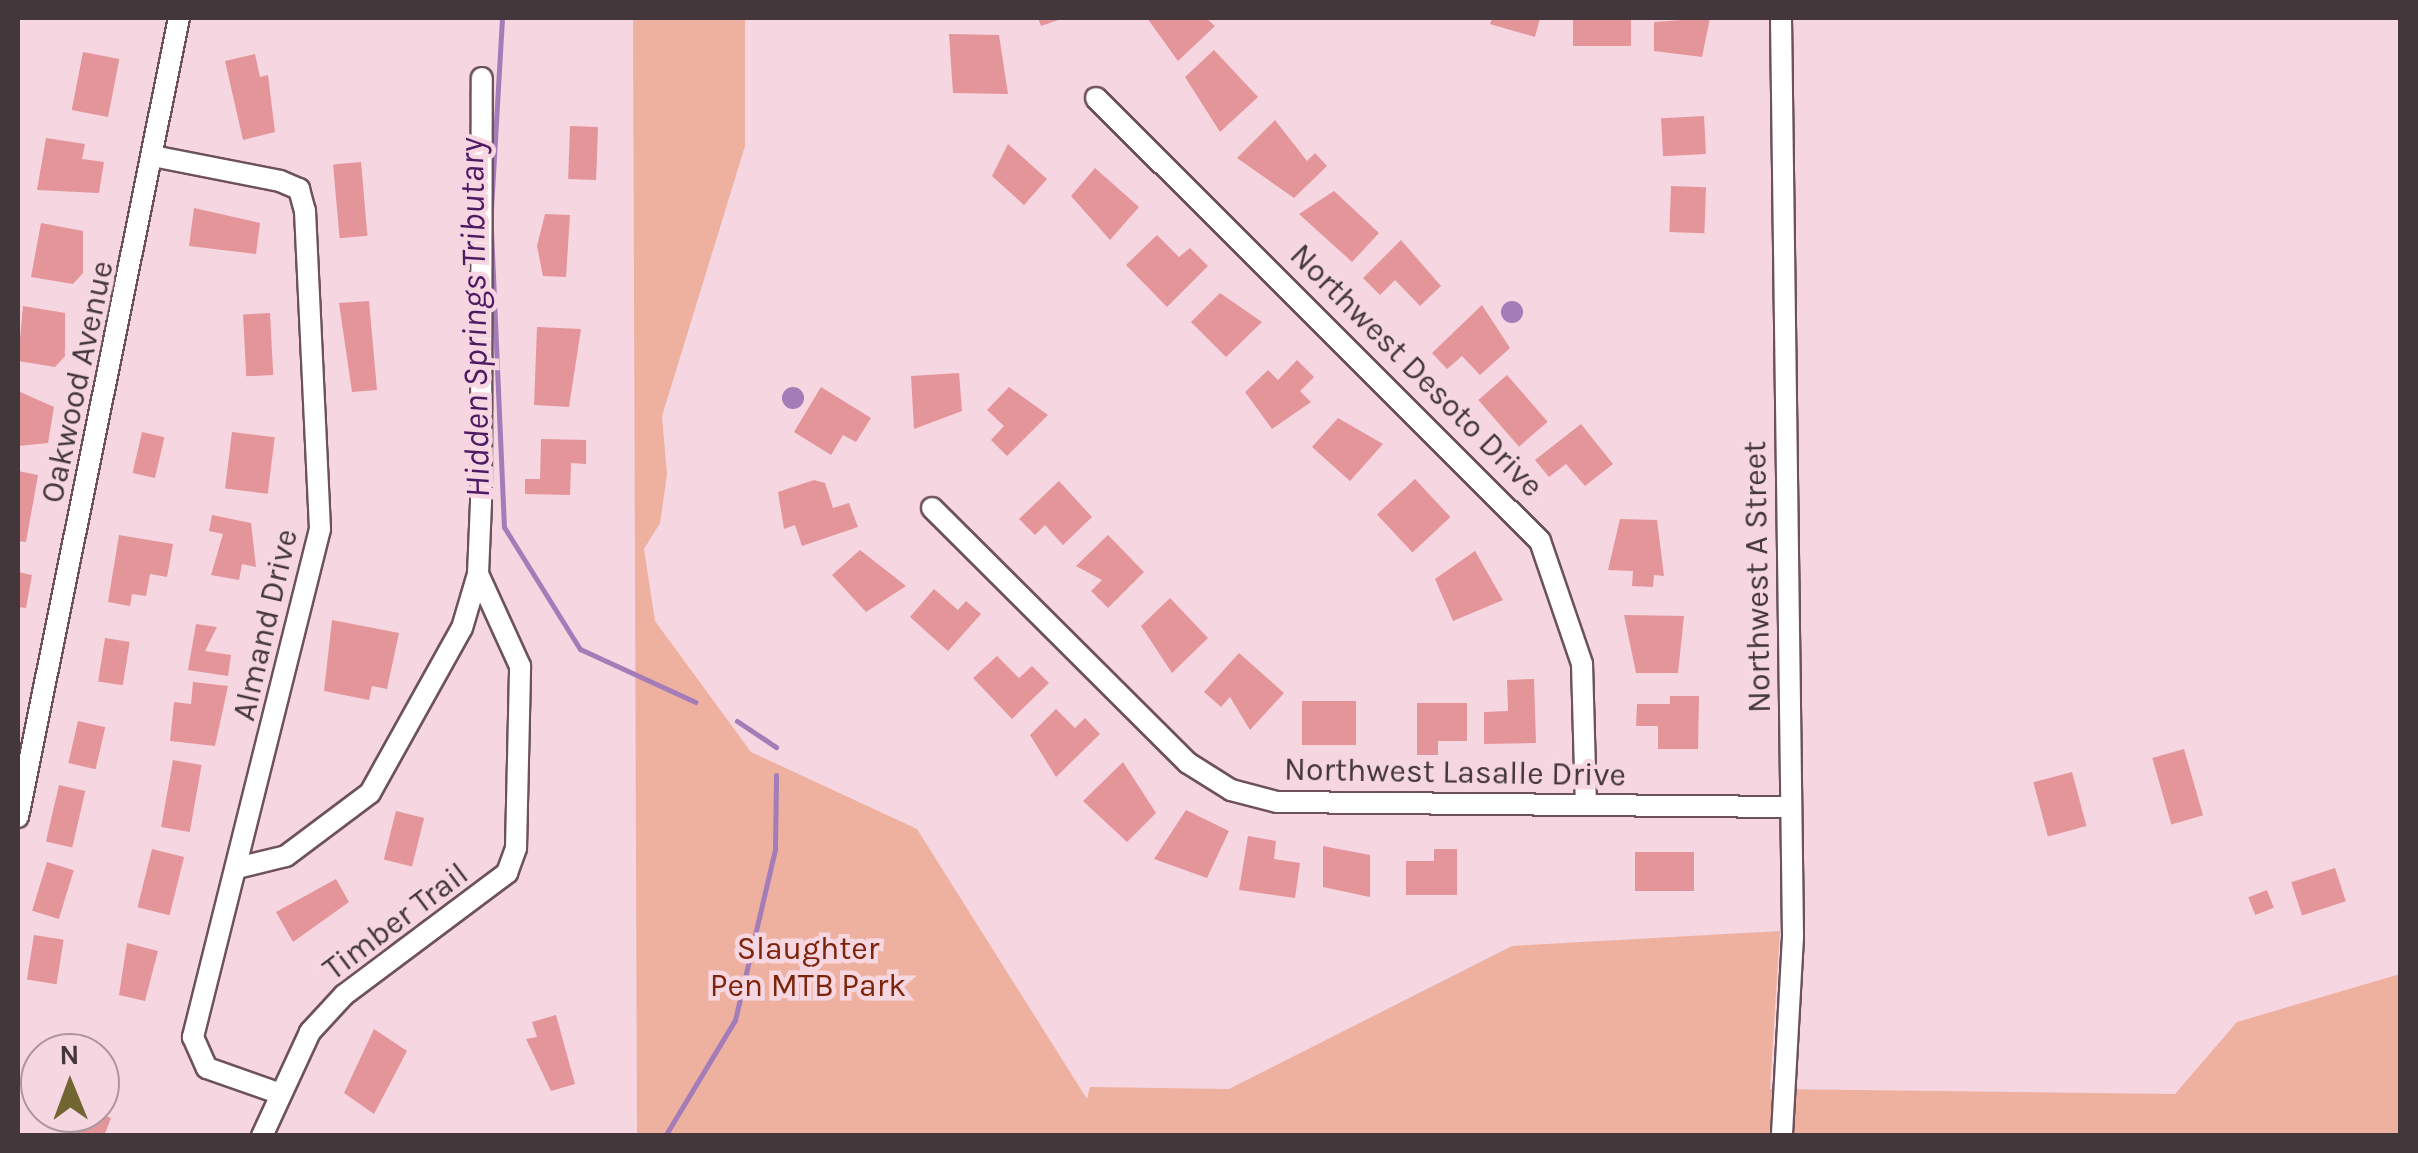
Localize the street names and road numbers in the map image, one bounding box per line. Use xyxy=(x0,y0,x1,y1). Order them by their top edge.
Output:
street label: Northwest Desoto Drive xyxy=(1281,236,1551,506)
street label: Oakwood Avenue xyxy=(34,258,122,506)
street label: Northwest A Street xyxy=(1736,441,1780,713)
street label: Almand Drive xyxy=(225,525,307,725)
street label: Northwest Lasalle Drive xyxy=(1284,751,1626,795)
street label: Timber Trail xyxy=(316,855,476,989)

